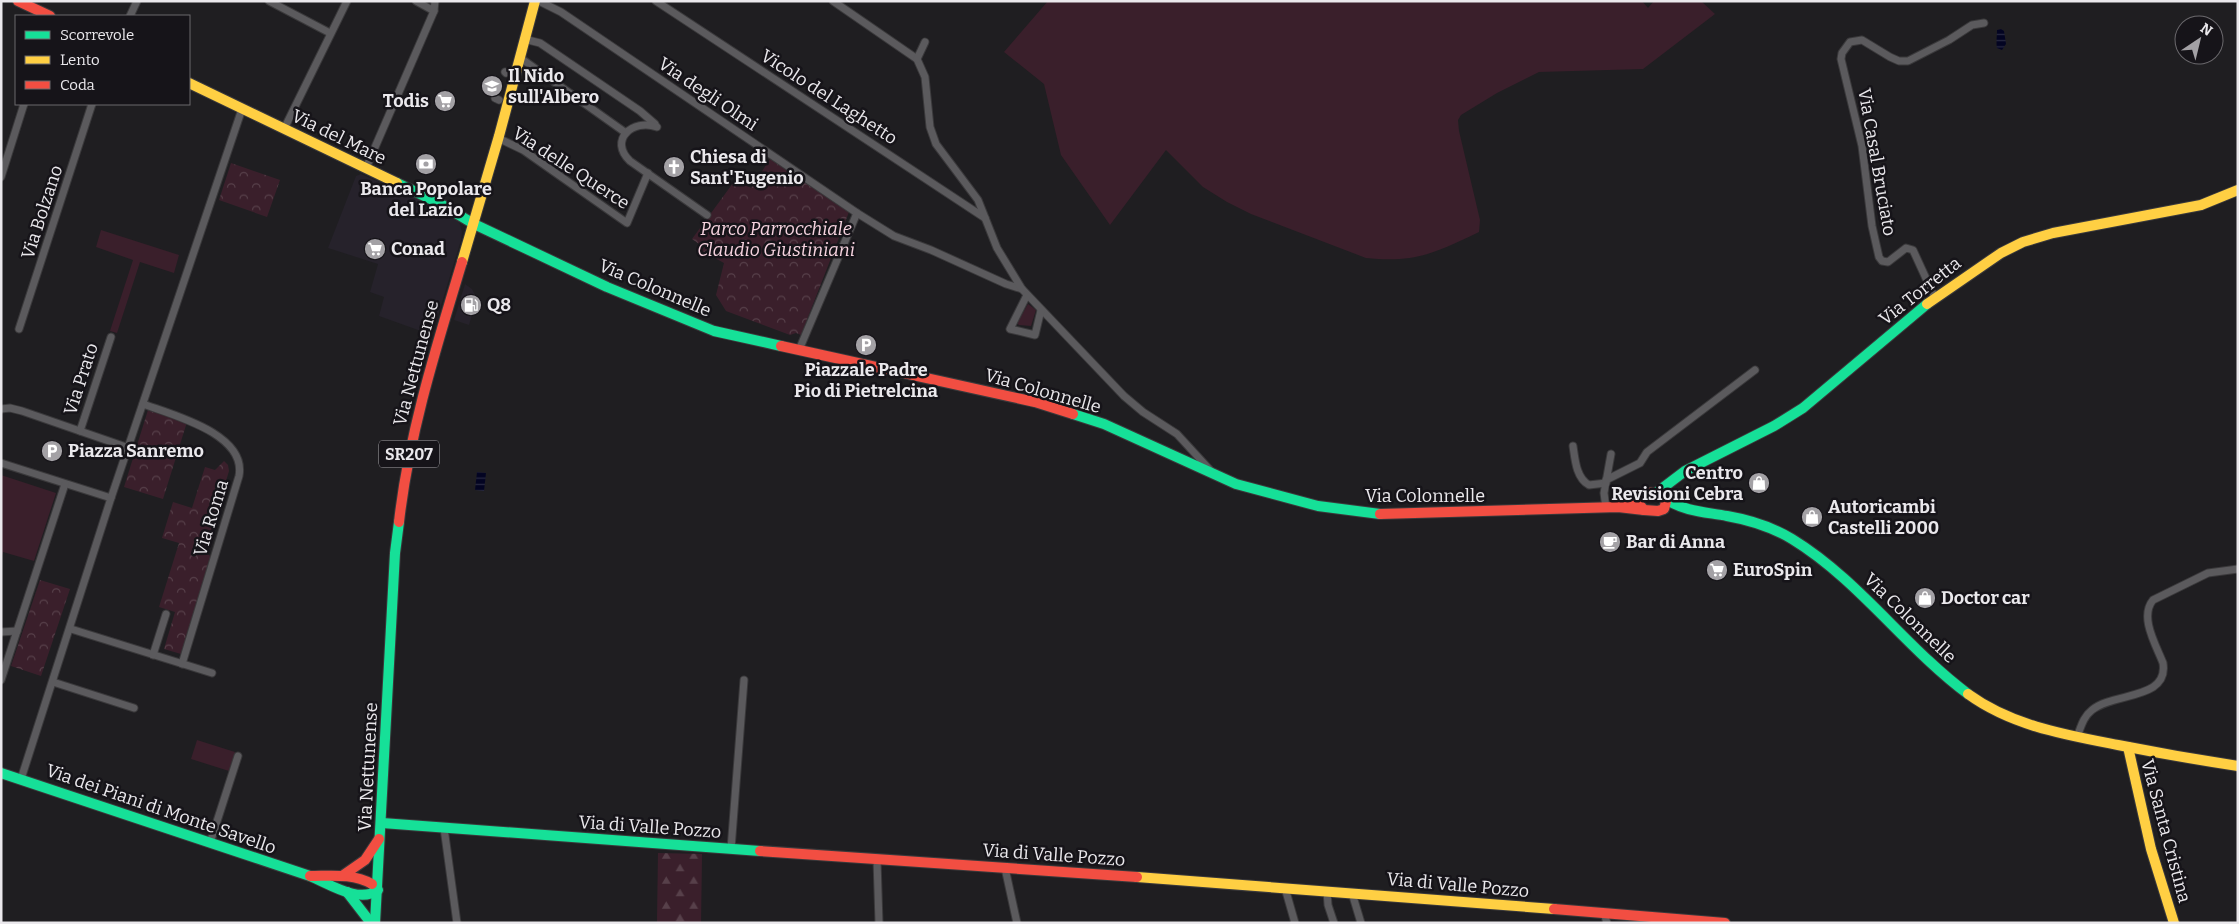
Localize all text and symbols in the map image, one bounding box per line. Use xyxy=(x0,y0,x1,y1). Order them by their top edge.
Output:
legend xyxy=(15,15,190,105)
north arrow xyxy=(2174,15,2224,65)
text: N xyxy=(2197,20,2216,40)
text: Scorrevole xyxy=(60,26,134,44)
street label: Vicolo del Laghetto xyxy=(757,45,901,149)
text: Lento xyxy=(60,51,100,69)
street label: Via degli Olmi xyxy=(654,53,762,135)
place label: Il Nido sull'Albero xyxy=(508,65,599,108)
school or university icon: Il Nido sull'Albero xyxy=(480,74,504,98)
text: Coda xyxy=(60,76,95,94)
street label: Via Casal Bruciato xyxy=(1853,87,1901,237)
supermarket icon: Todis xyxy=(433,89,457,113)
place label: Todis xyxy=(383,90,429,112)
street label: Via del Mare xyxy=(288,105,390,169)
street label: Via delle Querce xyxy=(508,122,634,214)
place label: Chiesa di Sant'Eugenio xyxy=(690,146,804,189)
bank icon: Banca Popolare del Lazio xyxy=(414,152,438,176)
church icon: Chiesa di Sant'Eugenio xyxy=(662,155,686,179)
street label: Via Bolzano xyxy=(16,162,68,262)
place label: Banca Popolare del Lazio xyxy=(360,178,492,221)
park label: Parco Parrocchiale Claudio Giustiniani xyxy=(697,218,855,261)
supermarket icon: Conad xyxy=(363,237,387,261)
place label: Conad xyxy=(391,238,445,260)
street label: Via Torretta xyxy=(1875,252,1966,330)
street label: Via Colonnelle xyxy=(595,254,715,322)
fuel station icon: Q8 xyxy=(459,293,483,317)
place label: Q8 xyxy=(487,294,511,316)
street label: Via Nettunense xyxy=(389,298,443,428)
parking icon: Piazzale Padre Pio di Pietrelcina xyxy=(854,333,878,357)
street label: Via Prato xyxy=(59,340,103,418)
place label: Piazzale Padre Pio di Pietrelcina xyxy=(794,359,938,402)
street label: Via Colonnelle xyxy=(982,364,1104,418)
parking icon: Piazza Sanremo xyxy=(40,439,64,463)
place label: Piazza Sanremo xyxy=(68,440,204,462)
road number: SR207 xyxy=(379,440,439,468)
place label: Centro Revisioni Cebra xyxy=(1611,462,1743,505)
shop icon: Centro Revisioni Cebra xyxy=(1747,471,1771,495)
street label: Via Roma xyxy=(189,477,233,559)
street label: Via Colonnelle xyxy=(1365,485,1485,507)
place label: Autoricambi Castelli 2000 xyxy=(1828,496,1939,539)
shop icon: Autoricambi Castelli 2000 xyxy=(1800,505,1824,529)
cafe icon: Bar di Anna xyxy=(1598,530,1622,554)
place label: Bar di Anna xyxy=(1626,531,1725,553)
supermarket icon: EuroSpin xyxy=(1705,558,1729,582)
place label: EuroSpin xyxy=(1733,559,1813,581)
street label: Via Colonnelle xyxy=(1859,568,1961,668)
shop icon: Doctor car xyxy=(1913,586,1937,610)
place label: Doctor car xyxy=(1941,587,2030,609)
street label: Via Nettunense xyxy=(354,702,382,832)
street label: Via Santa Cristina xyxy=(2136,757,2196,905)
street label: Via dei Piani di Monte Savello xyxy=(43,759,279,859)
street label: Via di Valle Pozzo xyxy=(578,811,722,843)
street label: Via di Valle Pozzo xyxy=(982,839,1126,871)
street label: Via di Valle Pozzo xyxy=(1386,868,1530,902)

